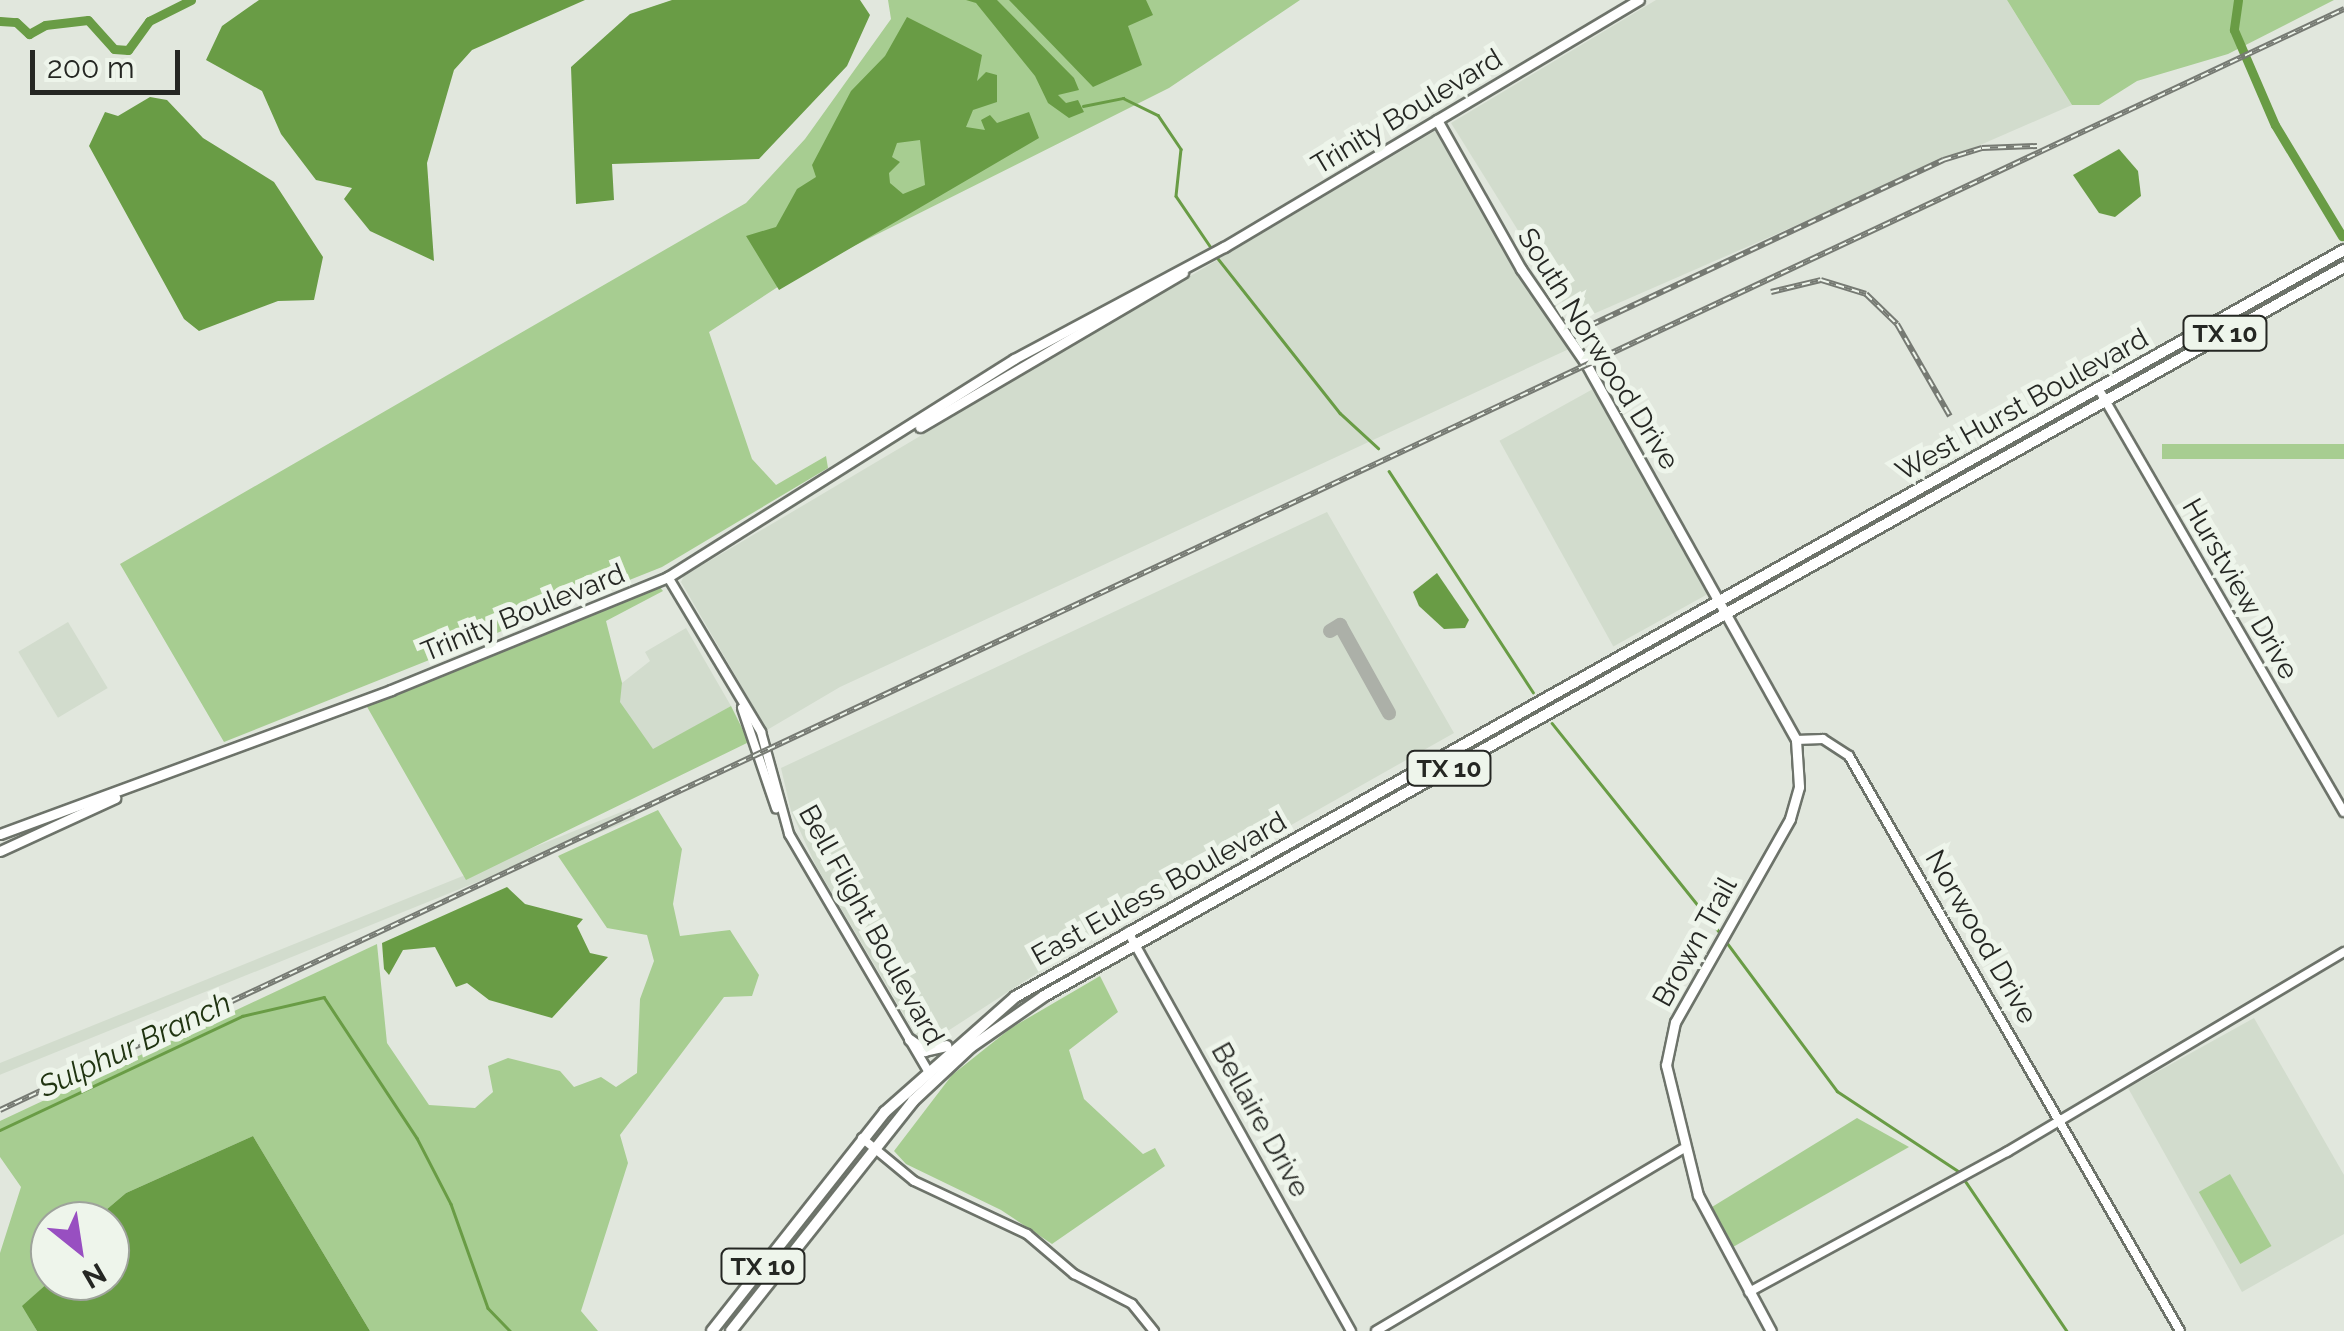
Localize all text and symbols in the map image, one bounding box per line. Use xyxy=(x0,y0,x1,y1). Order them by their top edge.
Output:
scale bar xyxy=(35,30,185,92)
street label: Trinity Boulevard xyxy=(1305,42,1509,182)
text: 200 m xyxy=(47,50,135,85)
street label: South Norwood Drive xyxy=(1510,222,1686,476)
road number: TX 10 xyxy=(2180,313,2270,353)
street label: West Hurst Boulevard xyxy=(1890,322,2154,488)
street label: Hurstview Drive xyxy=(2174,492,2306,686)
street label: Trinity Boulevard xyxy=(416,557,630,669)
road number: TX 10 xyxy=(1404,748,1494,788)
street label: Bell Flight Boulevard xyxy=(791,799,951,1051)
street label: East Euless Boulevard xyxy=(1026,805,1292,973)
street label: Norwood Drive xyxy=(1918,844,2044,1030)
street label: Brown Trail xyxy=(1645,871,1745,1013)
water label: Sulphur Branch xyxy=(33,985,237,1105)
street label: Bellaire Drive xyxy=(1204,1037,1316,1203)
north arrow xyxy=(30,1201,130,1301)
road number: TX 10 xyxy=(718,1246,808,1286)
text: N xyxy=(77,1256,112,1295)

